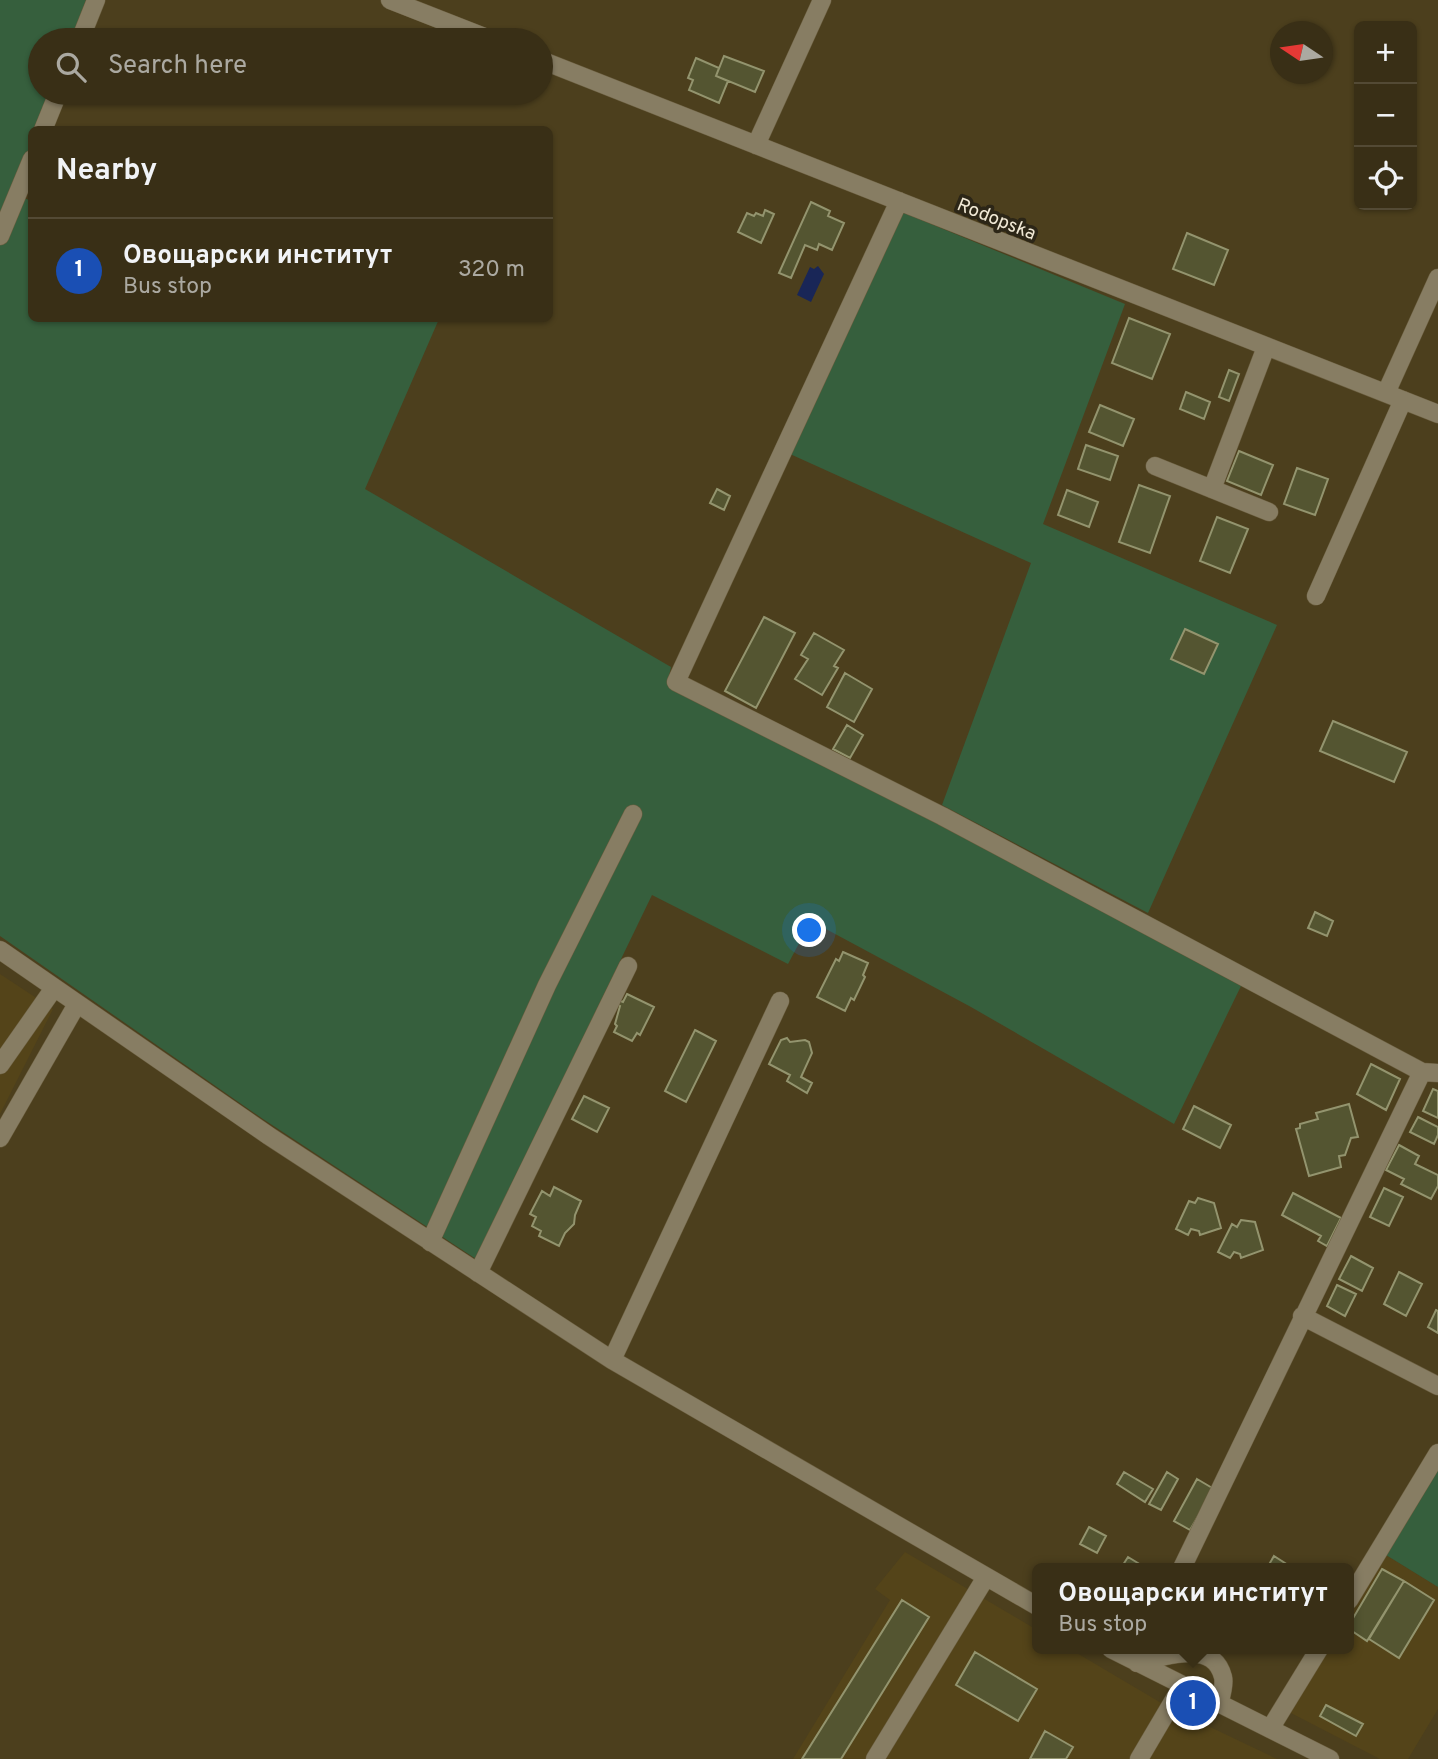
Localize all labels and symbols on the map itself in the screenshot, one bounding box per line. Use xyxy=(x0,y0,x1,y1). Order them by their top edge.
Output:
north arrow xyxy=(1270,21,1333,84)
street label: Rodopska xyxy=(953,193,1039,247)
your location xyxy=(792,913,826,947)
pin: 1 xyxy=(1170,1677,1216,1729)

